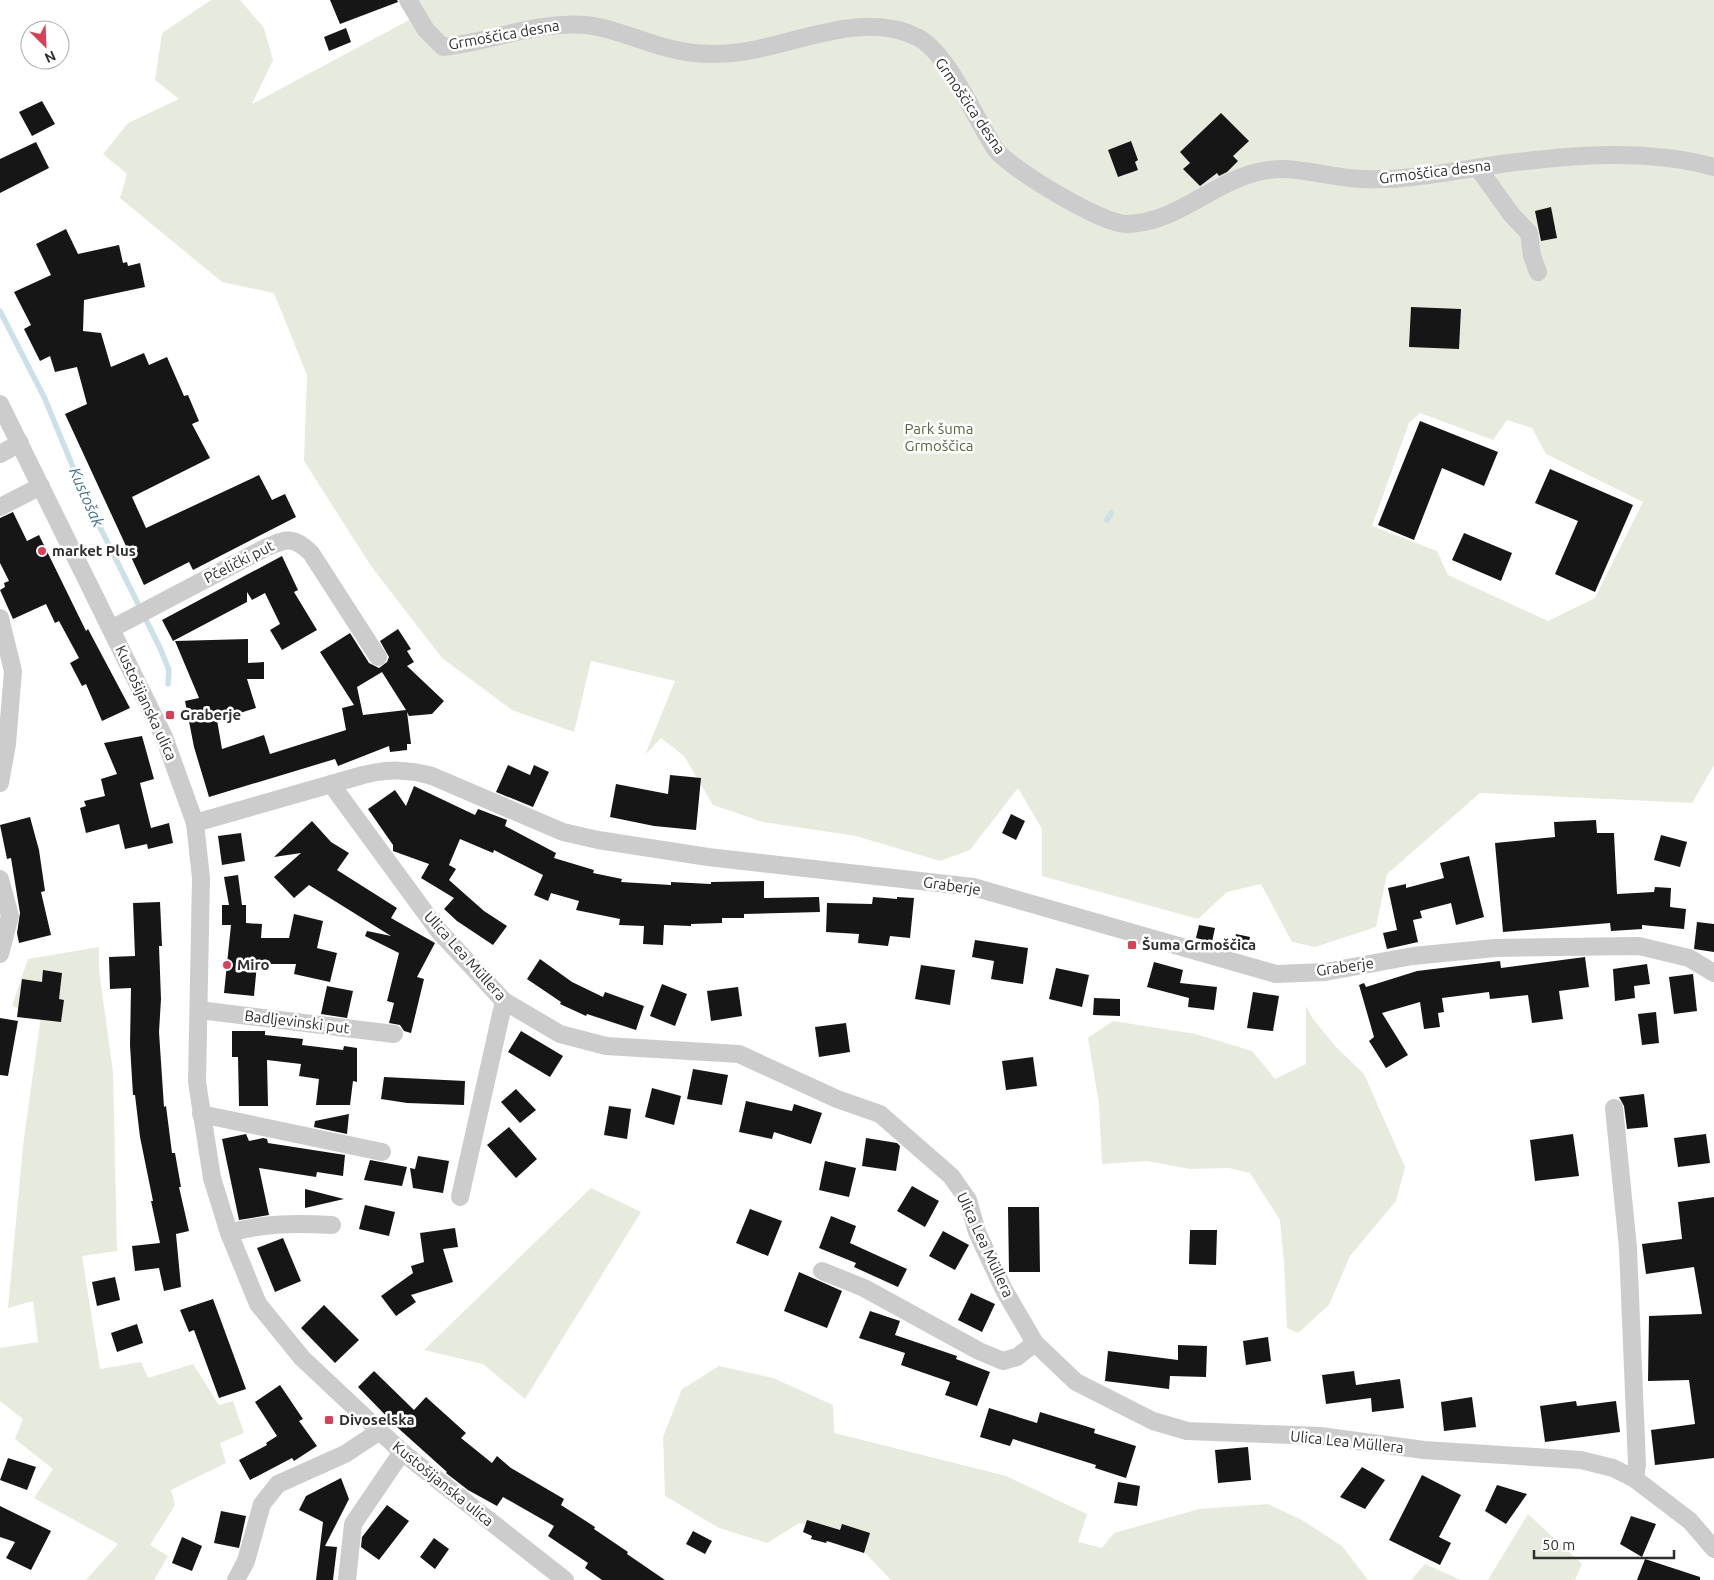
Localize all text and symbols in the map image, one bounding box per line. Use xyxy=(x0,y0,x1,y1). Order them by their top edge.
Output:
street label: Grmoščica desna xyxy=(447,16,561,53)
north arrow xyxy=(20,20,70,70)
text: N xyxy=(42,47,58,66)
street label: Grmoščica desna xyxy=(932,54,1009,157)
street label: Grmoščica desna xyxy=(1378,156,1492,187)
park label: Park šuma Grmoščica xyxy=(904,420,974,454)
water label: Kustošak xyxy=(66,465,108,530)
street label: Pčelički put xyxy=(201,537,277,586)
place label: market Plus xyxy=(52,542,136,559)
marker: market Plus xyxy=(36,545,48,557)
street label: Kustošijanska ulica xyxy=(112,643,181,763)
place label: Graberje xyxy=(180,706,241,723)
marker: Graberje xyxy=(164,709,176,721)
street label: Graberje xyxy=(922,873,982,898)
street label: Ulica Lea Müllera xyxy=(421,908,510,1004)
place label: Šuma Grmoščica xyxy=(1142,936,1256,953)
marker: Šuma Grmoščica xyxy=(1126,939,1138,951)
street label: Graberje xyxy=(1315,954,1375,979)
place label: Miro xyxy=(237,956,270,973)
marker: Miro xyxy=(221,959,233,971)
street label: Badljevinski put xyxy=(244,1007,351,1036)
street label: Ulica Lea Müllera xyxy=(954,1190,1017,1300)
place label: Divoselska xyxy=(339,1411,415,1428)
marker: Divoselska xyxy=(323,1414,335,1426)
street label: Ulica Lea Müllera xyxy=(1289,1427,1405,1456)
street label: Kustošijanska ulica xyxy=(389,1438,497,1530)
scale bar xyxy=(1534,1528,1674,1560)
text: 50 m xyxy=(1542,1536,1575,1553)

